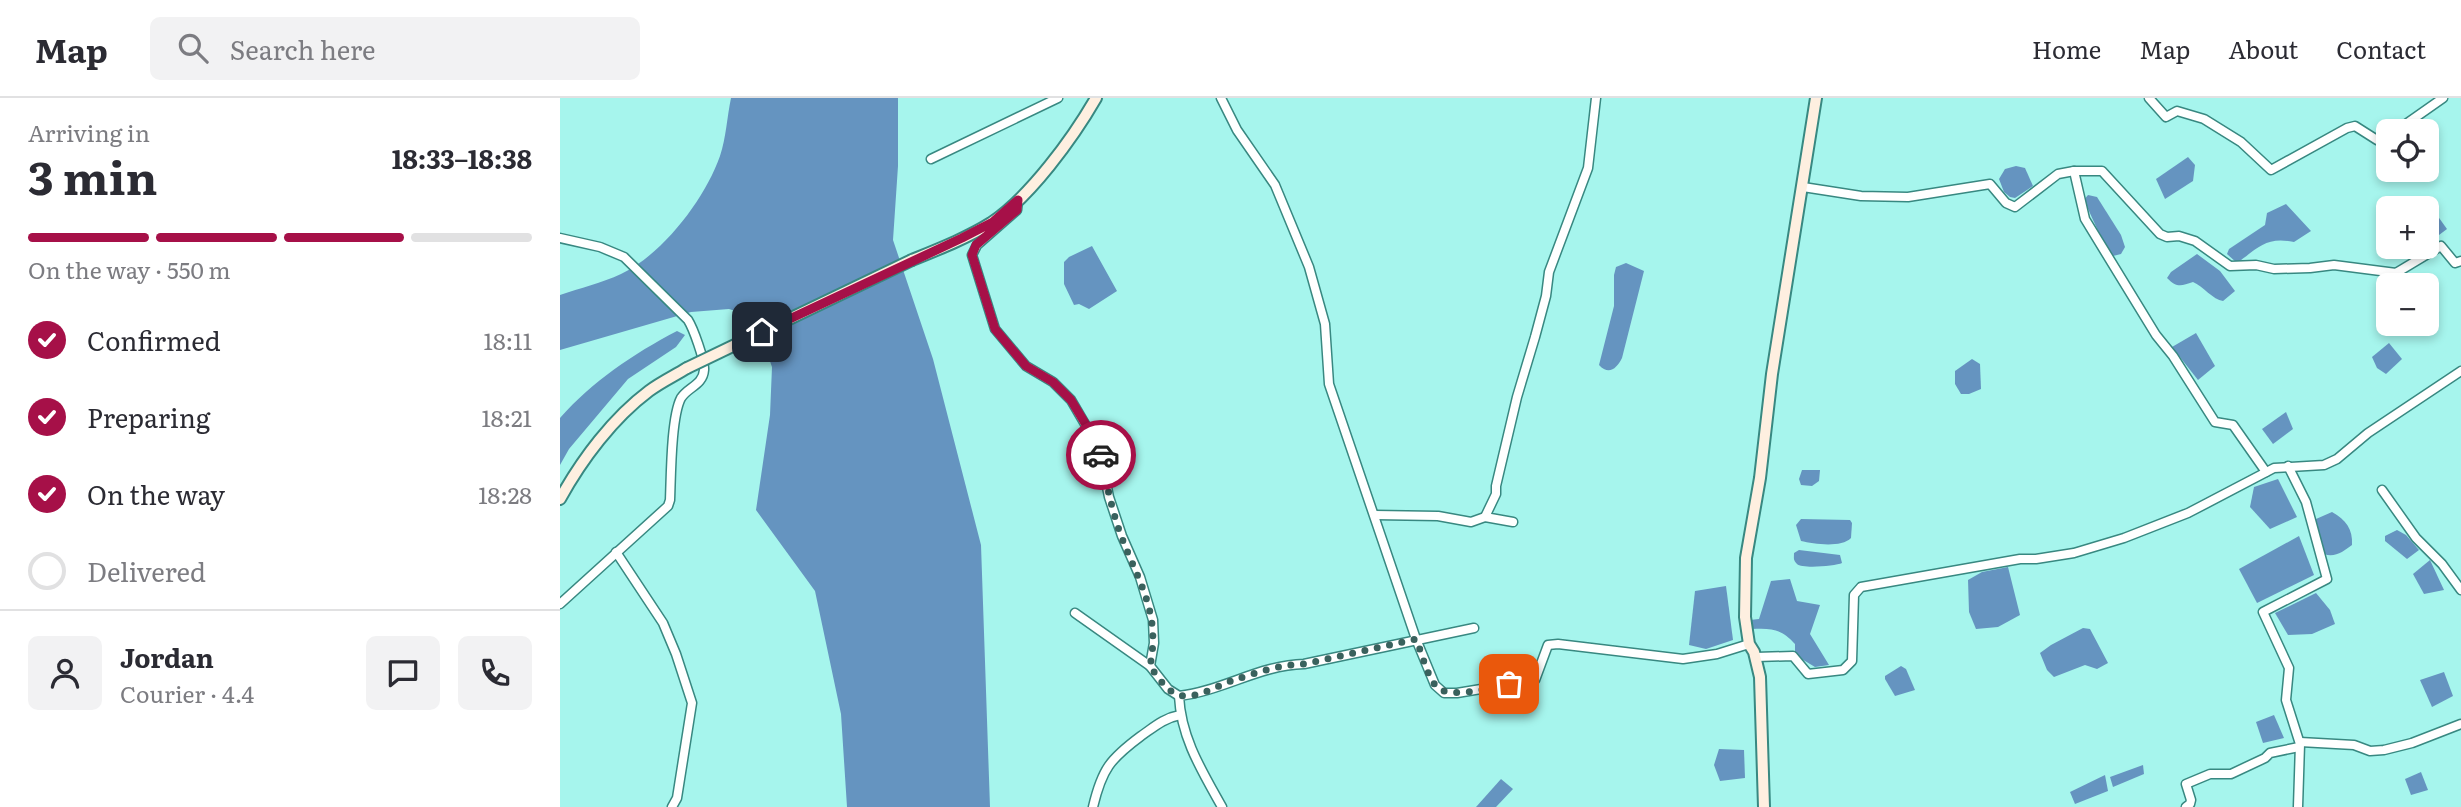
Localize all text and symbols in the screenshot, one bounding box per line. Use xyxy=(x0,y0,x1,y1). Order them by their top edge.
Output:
search box xyxy=(150,17,640,80)
text: Map xyxy=(35,24,108,73)
icon: search xyxy=(174,29,212,67)
text: Search here xyxy=(230,29,376,68)
text: Home xyxy=(2032,31,2101,66)
text: Map xyxy=(2139,31,2190,66)
text: About xyxy=(2228,31,2298,66)
text: Contact xyxy=(2336,31,2426,66)
text: Arriving in xyxy=(28,115,150,149)
map controls xyxy=(2376,119,2439,336)
button: locate xyxy=(2376,119,2439,182)
text: 18:33–18:38 xyxy=(392,138,532,177)
text: 3 min xyxy=(28,141,158,209)
button: + xyxy=(2376,196,2439,259)
text: On the way · 550 m xyxy=(28,252,231,286)
button: − xyxy=(2376,273,2439,336)
pin xyxy=(732,302,792,362)
icon: home xyxy=(743,313,781,351)
text: Confirmed xyxy=(87,320,221,359)
icon: check xyxy=(28,321,66,359)
text: 18:11 xyxy=(484,323,532,357)
text: Preparing xyxy=(87,397,210,436)
icon: check xyxy=(28,398,66,436)
text: 18:21 xyxy=(482,400,532,434)
courier xyxy=(1066,420,1136,490)
icon: car xyxy=(1082,436,1120,474)
text: On the way xyxy=(87,474,225,513)
icon: check xyxy=(28,475,66,513)
text: 18:28 xyxy=(478,477,532,511)
text: Delivered xyxy=(87,551,206,590)
button: person xyxy=(28,636,102,710)
button: chat xyxy=(366,636,440,710)
button: phone xyxy=(458,636,532,710)
text: Jordan xyxy=(120,637,214,676)
pin xyxy=(1479,654,1539,714)
icon: bag xyxy=(1490,665,1528,703)
text: Courier · 4.4 xyxy=(120,676,254,710)

